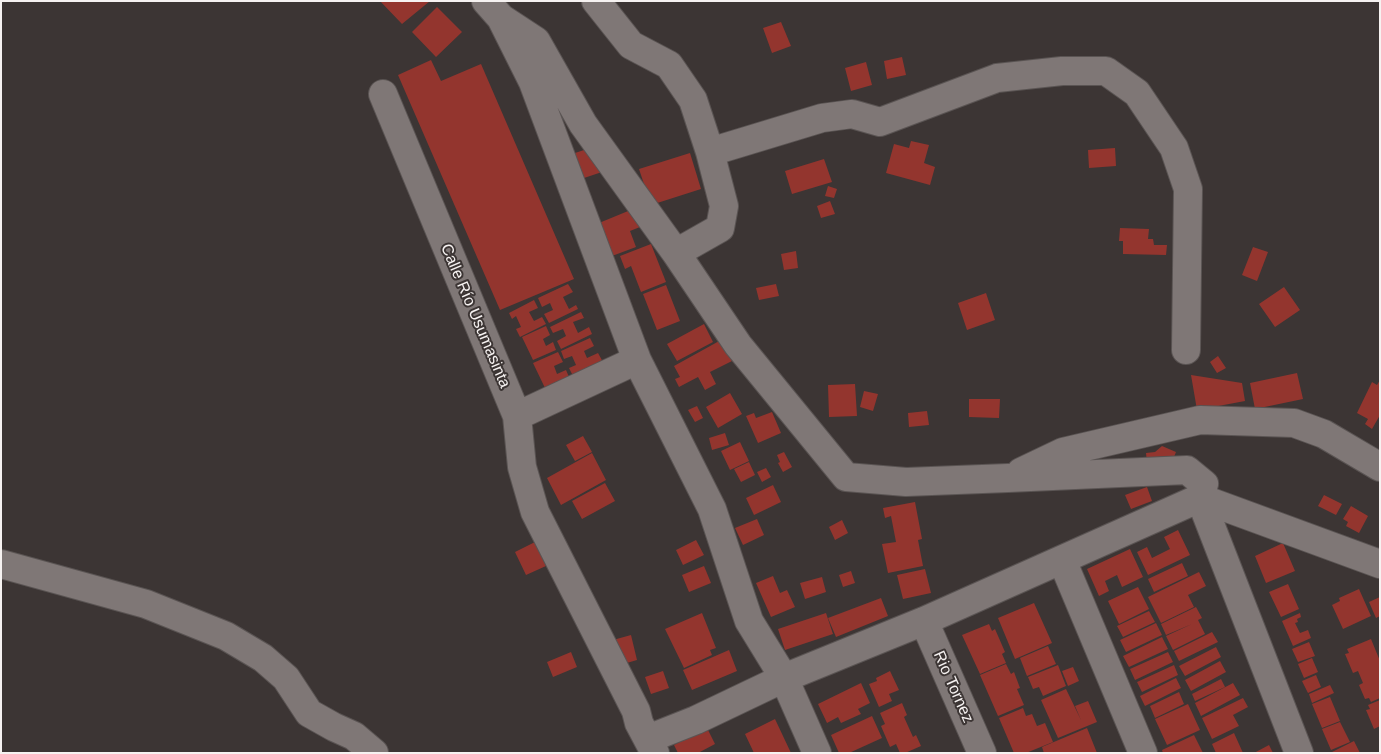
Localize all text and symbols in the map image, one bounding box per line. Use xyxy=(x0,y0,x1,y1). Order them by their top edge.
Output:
street label: Calle Río Usumasinta xyxy=(436,241,514,391)
street label: Rio Tornez xyxy=(929,648,977,726)

